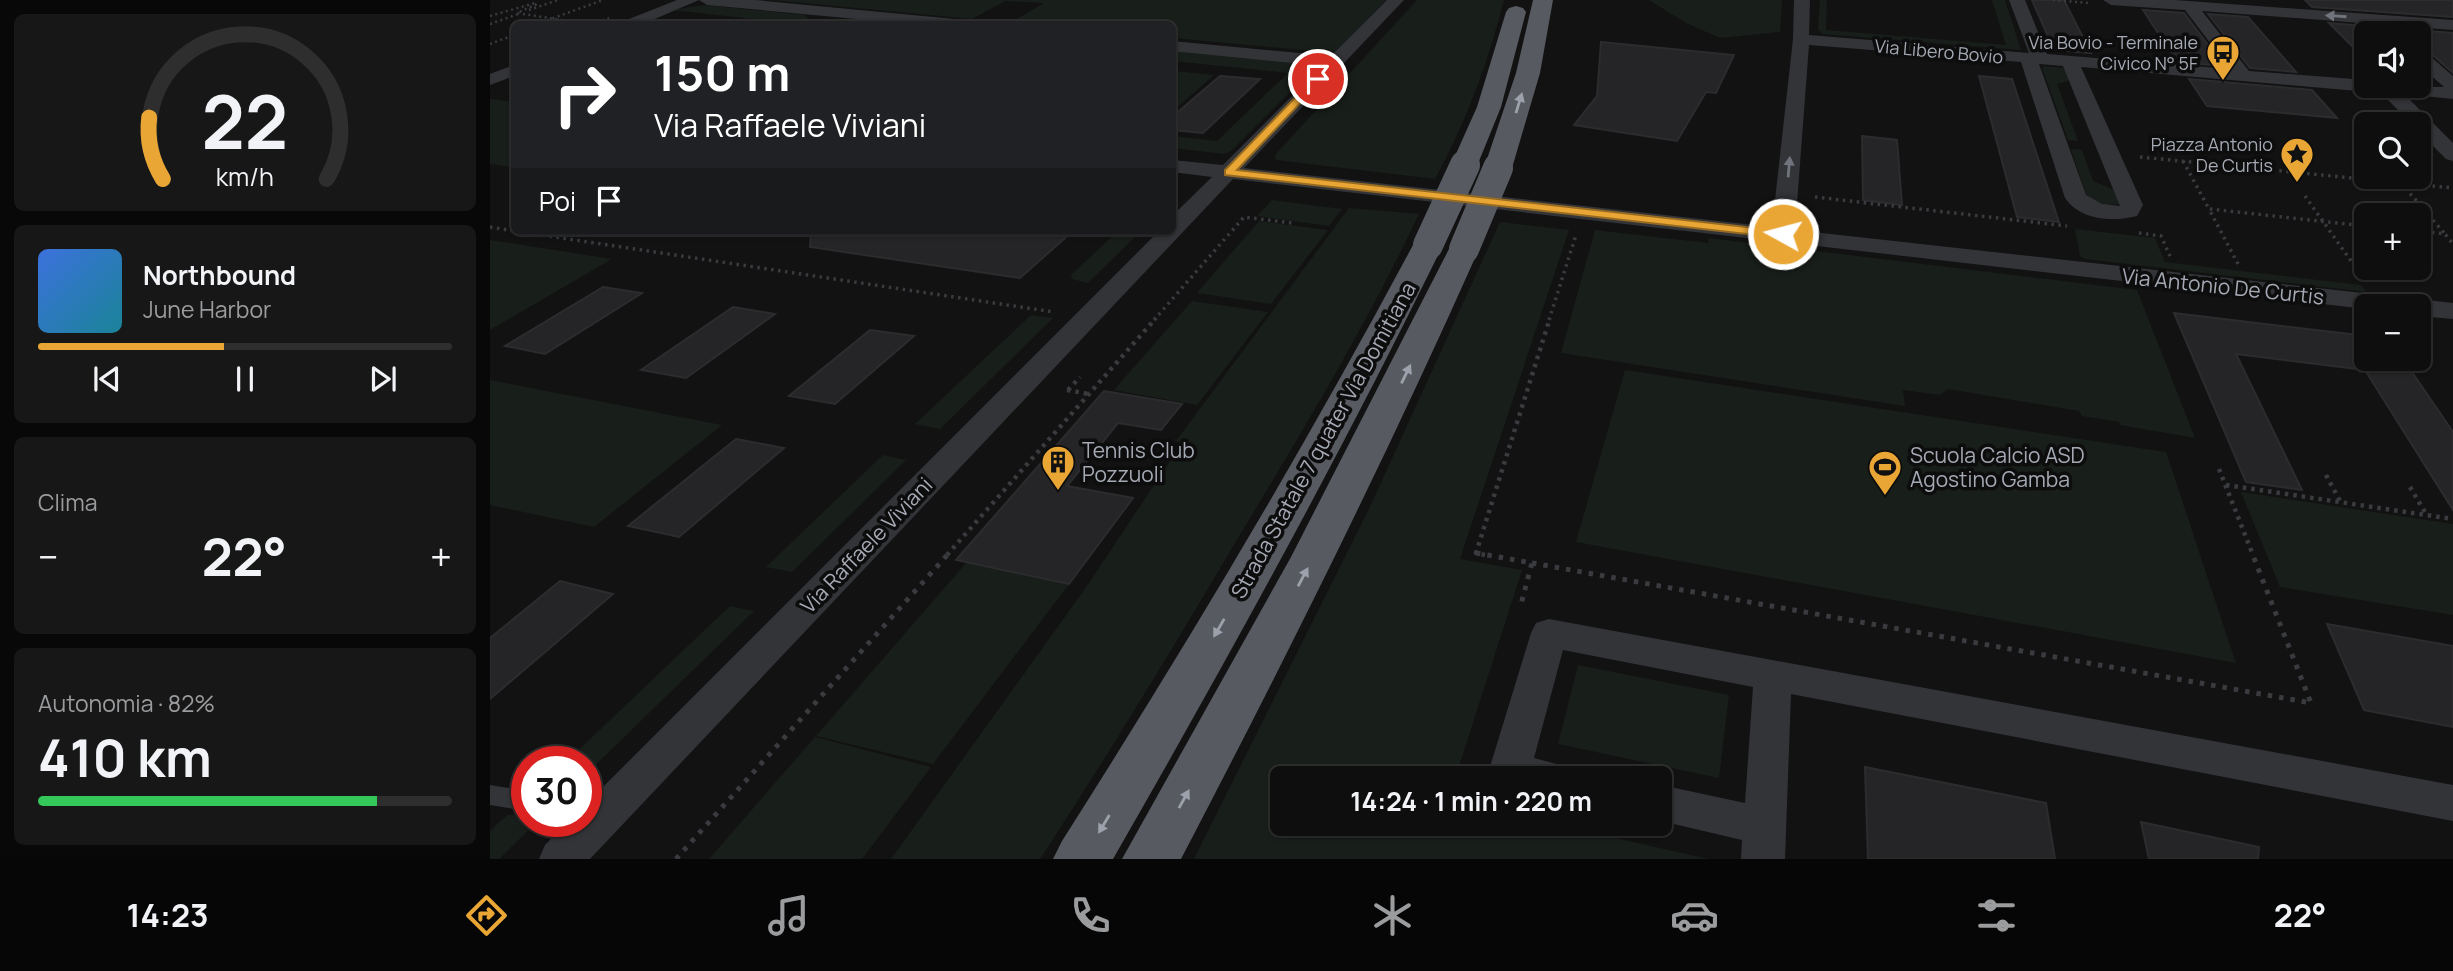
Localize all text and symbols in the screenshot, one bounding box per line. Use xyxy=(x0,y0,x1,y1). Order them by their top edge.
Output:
one-way arrow xyxy=(2325,10,2347,21)
map controls xyxy=(2354,21,2431,371)
button: sound xyxy=(2354,21,2431,98)
place label: Via Bovio - Terminale Civico N° 5F xyxy=(2028,30,2198,75)
street label: Via Libero Bovio xyxy=(1874,33,2004,69)
bus stop icon: Via Bovio - Terminale Civico N° 5F xyxy=(2204,33,2242,82)
text: 150 m xyxy=(654,39,790,106)
icon: right xyxy=(539,49,630,140)
pin xyxy=(1288,49,1348,109)
icon: arrive xyxy=(1299,60,1337,98)
text: 22 xyxy=(202,71,288,171)
one-way arrow xyxy=(1514,92,1524,113)
text: Via Raffaele Viviani xyxy=(654,103,926,147)
button: search xyxy=(2354,112,2431,189)
place label: Piazza Antonio De Curtis xyxy=(2151,132,2273,177)
place icon: Piazza Antonio De Curtis xyxy=(2278,135,2316,184)
one-way arrow xyxy=(1784,155,1795,177)
text: km/h xyxy=(216,158,274,193)
icon: arrive xyxy=(590,182,628,220)
text: Poi xyxy=(539,183,576,219)
position arrow xyxy=(1746,197,1820,271)
button: + xyxy=(2354,203,2431,280)
text: Northbound xyxy=(143,257,296,293)
street label: Via Antonio De Curtis xyxy=(2120,261,2326,311)
street label: Strada Statale 7 quater Via Domitiana xyxy=(1224,277,1422,603)
text: June Harbor xyxy=(143,293,271,325)
button: − xyxy=(2354,294,2431,371)
icon: previous xyxy=(88,360,126,398)
icon: pause xyxy=(226,360,264,398)
icon: next xyxy=(364,360,402,398)
one-way arrow xyxy=(1400,364,1411,384)
place label: Tennis Club Pozzuoli xyxy=(1082,436,1195,488)
place label: Scuola Calcio ASD Agostino Gamba xyxy=(1910,441,2085,493)
building icon: Tennis Club Pozzuoli xyxy=(1039,443,1077,492)
sports icon: Scuola Calcio ASD Agostino Gamba xyxy=(1866,448,1904,497)
street label: Via Raffaele Viviani xyxy=(794,471,938,619)
text: Clima xyxy=(38,486,97,518)
text: 22° xyxy=(202,521,287,592)
text: − xyxy=(38,530,59,582)
text: + xyxy=(430,530,452,582)
one-way arrow xyxy=(1297,567,1309,587)
one-way arrow xyxy=(1213,618,1225,637)
text: Autonomia · 82% xyxy=(38,687,215,719)
text: 410 km xyxy=(38,722,212,793)
speed limit sign: 30 xyxy=(511,746,602,837)
text: 14:24 · 1 min · 220 m xyxy=(1350,783,1592,819)
one-way arrow xyxy=(1178,789,1190,809)
one-way arrow xyxy=(1097,814,1110,833)
icon: directions xyxy=(462,891,511,940)
icon: music xyxy=(764,891,813,940)
icon: phone xyxy=(1066,891,1115,940)
icon: climate xyxy=(1368,891,1417,940)
icon: car xyxy=(1670,891,1719,940)
icon: filters xyxy=(1972,891,2021,940)
text: 14:23 xyxy=(127,893,209,937)
text: 22° xyxy=(2274,893,2326,937)

